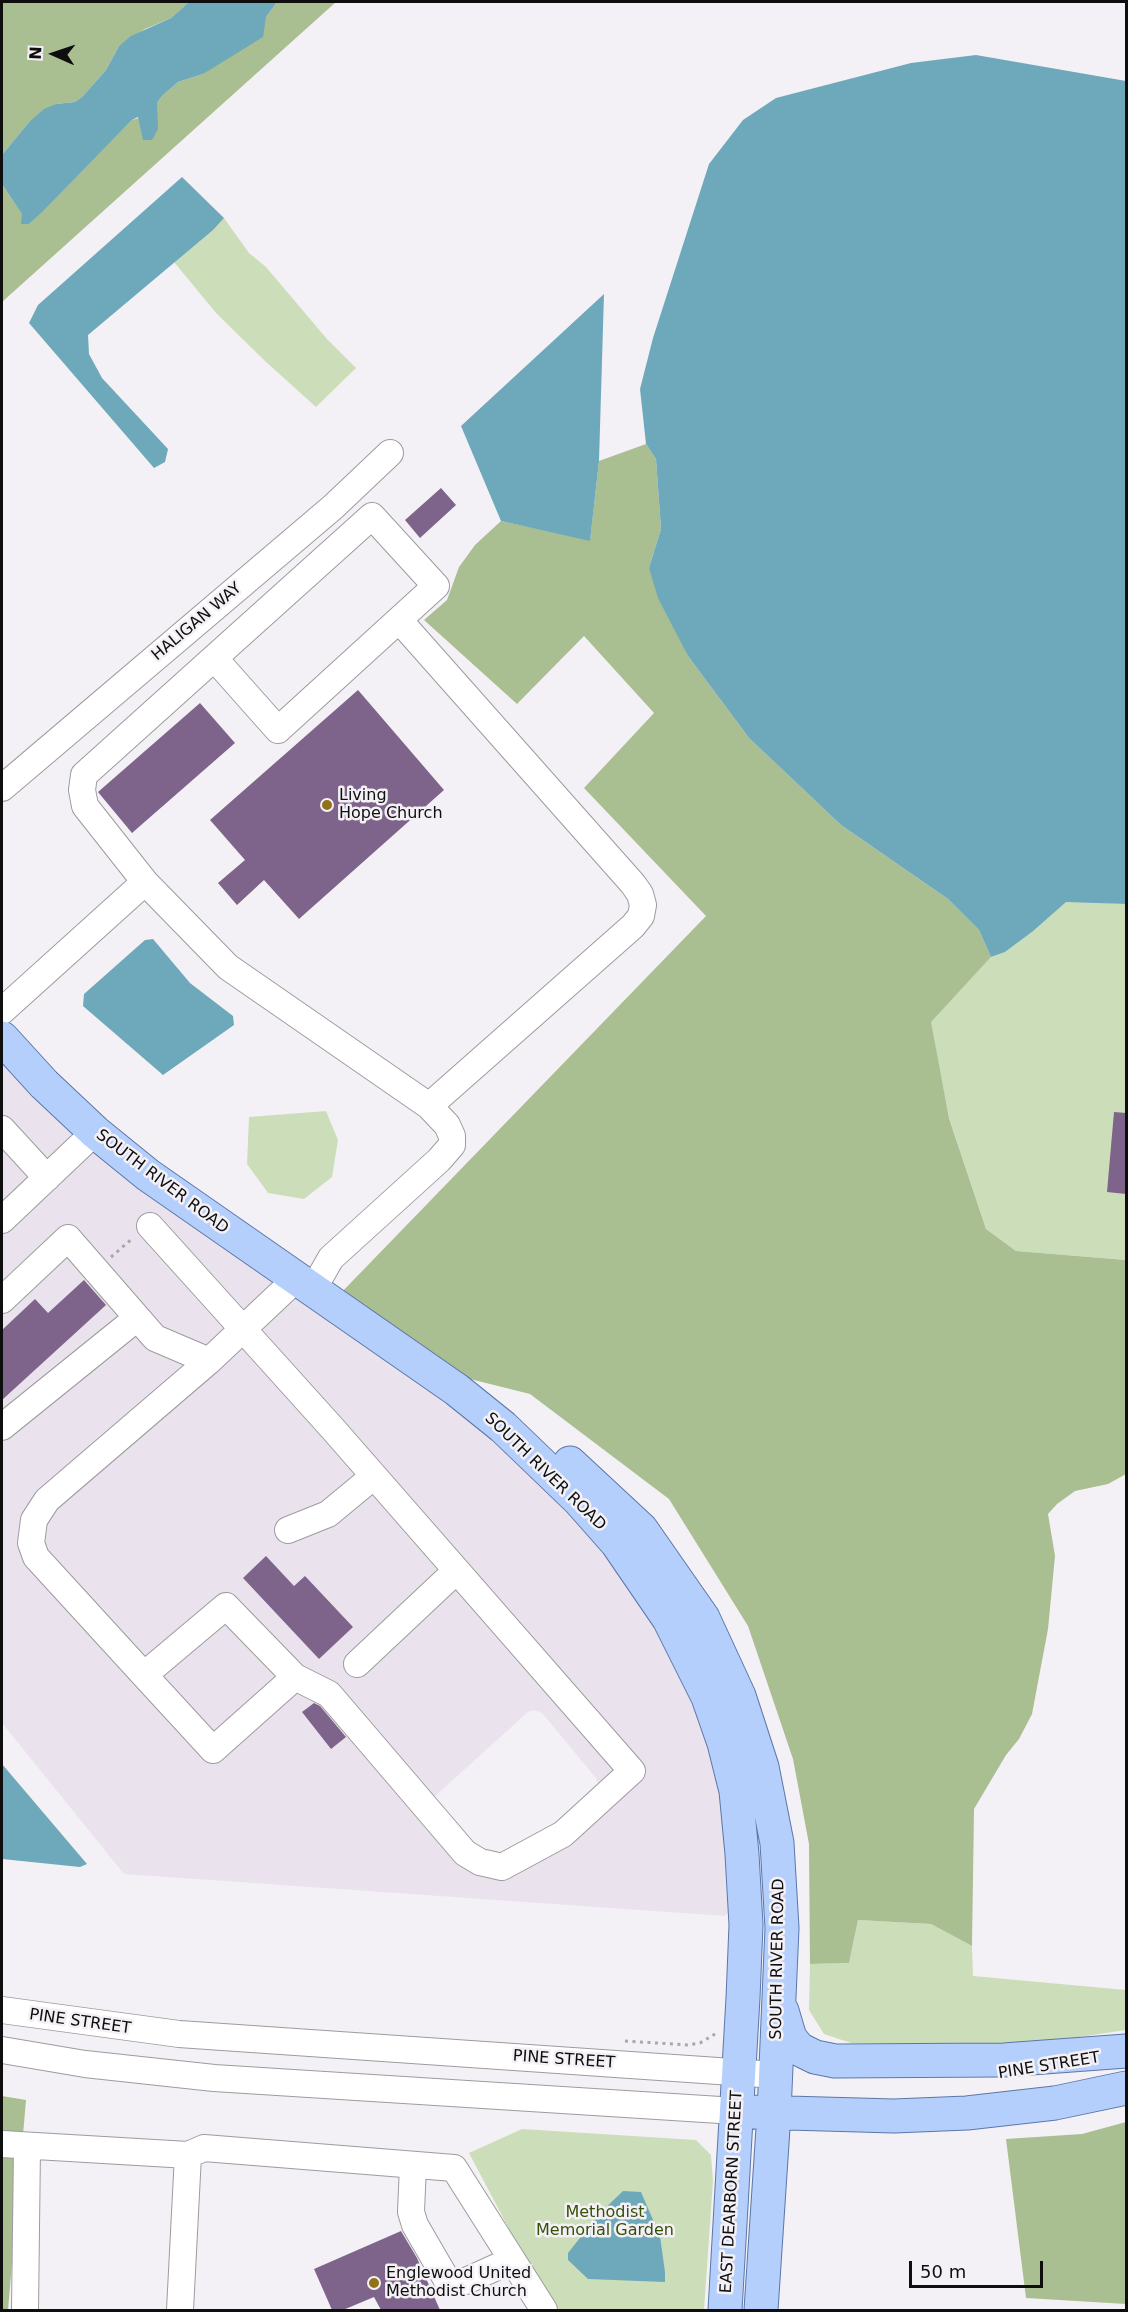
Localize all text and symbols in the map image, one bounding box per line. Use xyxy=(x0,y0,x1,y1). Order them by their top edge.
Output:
north arrow xyxy=(24,24,84,84)
text: N xyxy=(26,46,45,60)
street label: HALIGAN WAY xyxy=(148,579,246,665)
place label: Living Hope Church xyxy=(339,786,443,824)
marker: Living Hope Church xyxy=(320,798,334,812)
street label: SOUTH RIVER ROAD xyxy=(92,1126,232,1238)
street label: SOUTH RIVER ROAD xyxy=(480,1409,610,1535)
street label: SOUTH RIVER ROAD xyxy=(767,1878,789,2040)
street label: PINE STREET xyxy=(28,2005,132,2039)
street label: PINE STREET xyxy=(512,2047,616,2073)
street label: PINE STREET xyxy=(997,2048,1101,2084)
street label: EAST DEARBORN STREET xyxy=(717,2090,747,2294)
park label: Methodist Memorial Garden xyxy=(536,2203,674,2241)
scale bar xyxy=(912,2249,1046,2287)
text: 50 m xyxy=(920,2261,966,2282)
place label: Englewood United Methodist Church xyxy=(386,2264,531,2302)
marker: Englewood United Methodist Church xyxy=(367,2276,381,2290)

